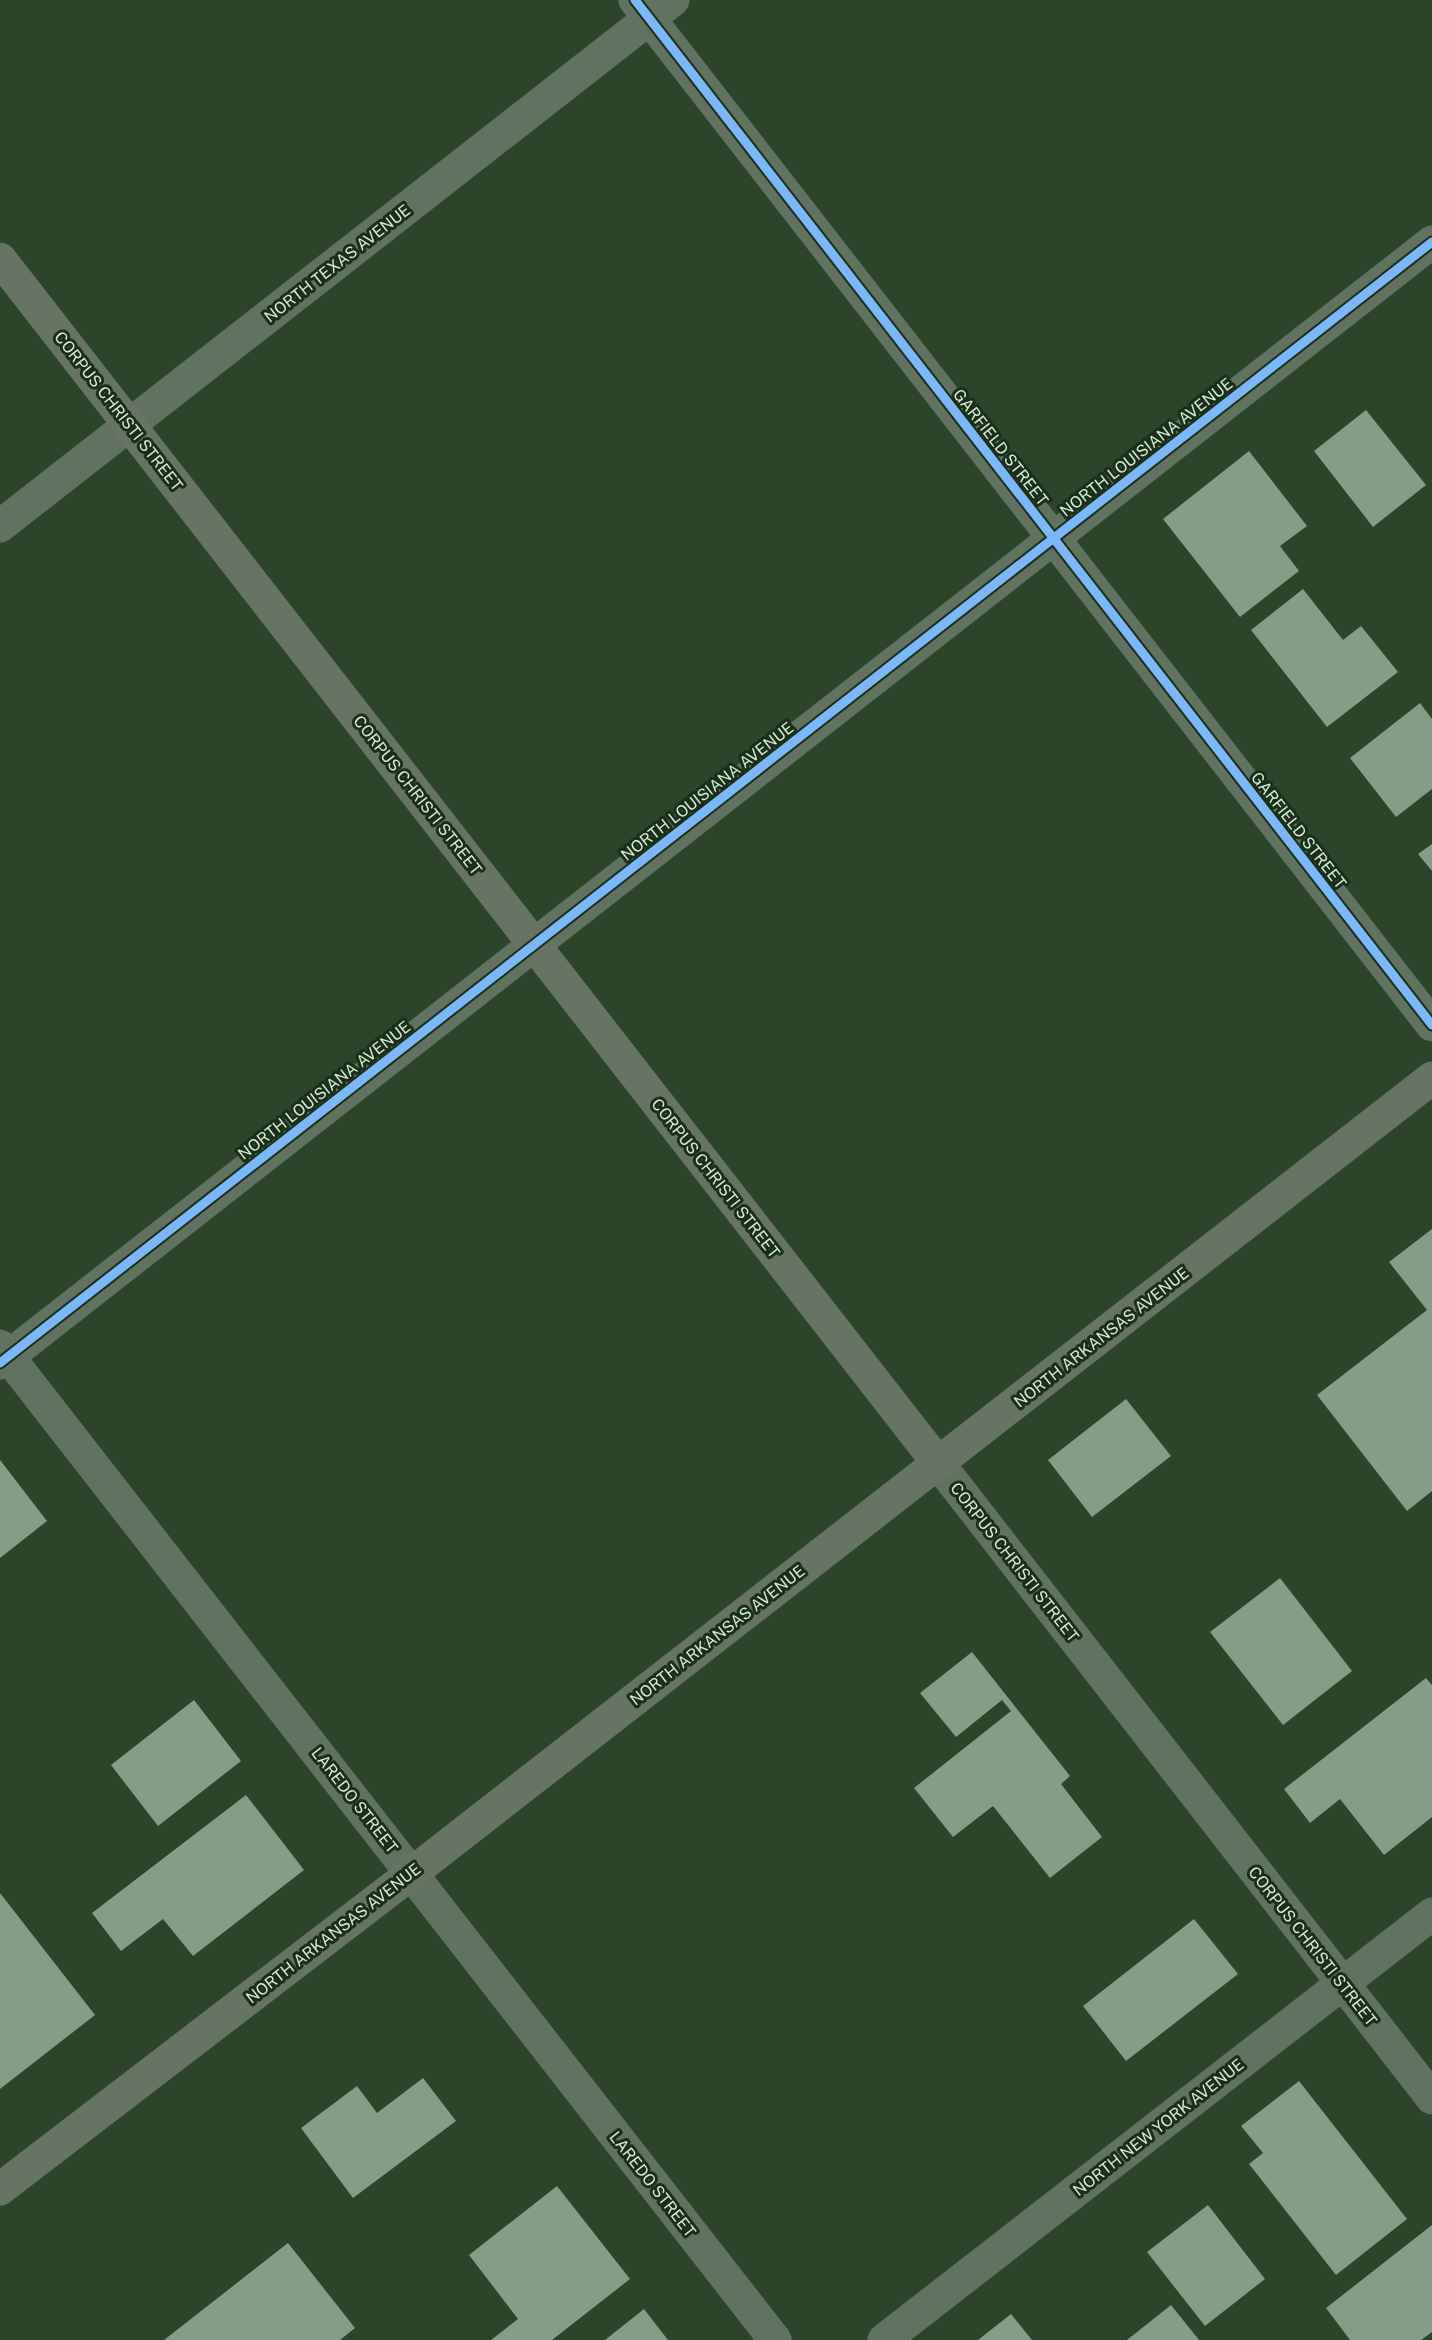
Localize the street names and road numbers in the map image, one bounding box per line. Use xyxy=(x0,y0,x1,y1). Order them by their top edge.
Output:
street label: NORTH TEXAS AVENUE xyxy=(261,200,414,326)
street label: CORPUS CHRISTI STREET xyxy=(50,328,187,495)
street label: NORTH LOUISIANA AVENUE xyxy=(1056,374,1236,521)
street label: GARFIELD STREET xyxy=(949,385,1052,510)
street label: CORPUS CHRISTI STREET xyxy=(349,712,486,879)
street label: NORTH LOUISIANA AVENUE xyxy=(617,718,797,865)
street label: GARFIELD STREET xyxy=(1247,768,1350,893)
street label: NORTH LOUISIANA AVENUE xyxy=(234,1017,414,1164)
street label: CORPUS CHRISTI STREET xyxy=(647,1095,784,1262)
street label: NORTH ARKANSAS AVENUE xyxy=(1010,1263,1192,1412)
street label: CORPUS CHRISTI STREET xyxy=(946,1479,1083,1646)
street label: NORTH ARKANSAS AVENUE xyxy=(626,1561,808,1710)
street label: LAREDO STREET xyxy=(307,1744,402,1857)
street label: NORTH ARKANSAS AVENUE xyxy=(242,1859,424,2008)
street label: CORPUS CHRISTI STREET xyxy=(1244,1863,1381,2030)
street label: NORTH NEW YORK AVENUE xyxy=(1069,2055,1247,2200)
street label: LAREDO STREET xyxy=(605,2128,700,2241)

